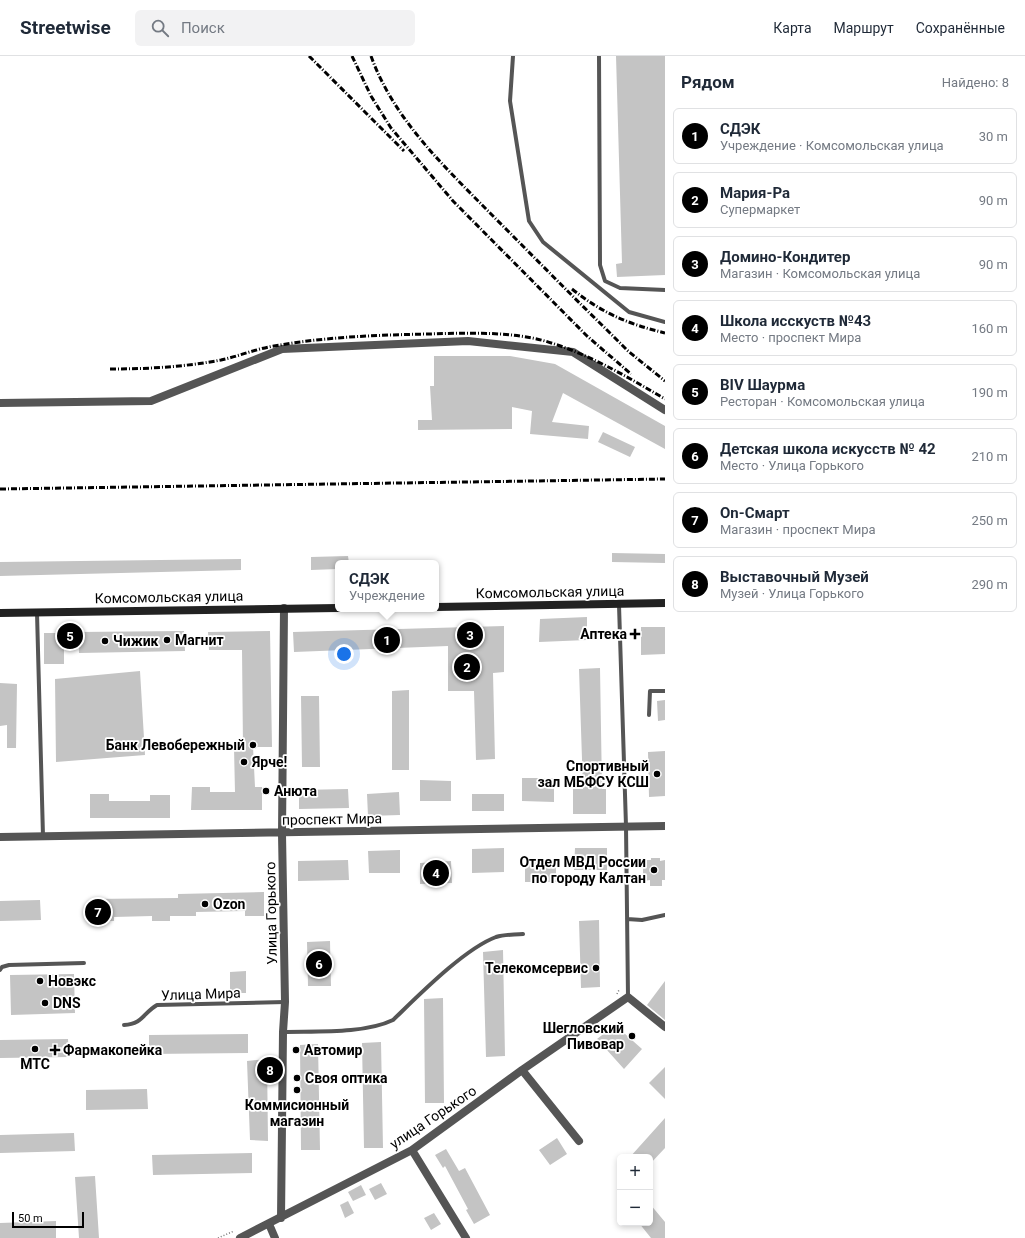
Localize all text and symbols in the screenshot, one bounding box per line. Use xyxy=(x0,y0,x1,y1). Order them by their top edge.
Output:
search box xyxy=(135,10,415,46)
text: Streetwise xyxy=(20,16,111,39)
icon: search xyxy=(149,17,171,39)
text: Поиск xyxy=(181,19,225,37)
text: Карта xyxy=(773,20,812,36)
text: Маршрут xyxy=(834,20,894,36)
text: Сохранённые xyxy=(916,20,1005,36)
text: Рядом xyxy=(681,72,735,92)
text: Найдено: 8 xyxy=(942,75,1009,90)
text: СДЭК xyxy=(720,120,760,138)
text: 1 xyxy=(691,129,699,144)
text: 30 m xyxy=(979,129,1008,144)
text: Учреждение · Комсомольская улица xyxy=(720,138,944,153)
text: Мария-Ра xyxy=(720,184,790,202)
text: 2 xyxy=(691,193,699,208)
text: 90 m xyxy=(979,193,1008,208)
text: Супермаркет xyxy=(720,202,800,217)
text: Домино-Кондитер xyxy=(720,248,850,266)
text: 3 xyxy=(691,257,699,272)
text: 90 m xyxy=(979,257,1008,272)
text: Магазин · Комсомольская улица xyxy=(720,266,920,281)
text: Школа исскуств №43 xyxy=(720,312,871,330)
text: 4 xyxy=(691,321,699,336)
text: 160 m xyxy=(971,321,1008,336)
text: Место · проспект Мира xyxy=(720,330,861,345)
text: BIV Шаурма xyxy=(720,376,805,394)
text: 5 xyxy=(691,385,699,400)
text: 190 m xyxy=(971,385,1008,400)
text: Ресторан · Комсомольская улица xyxy=(720,394,925,409)
text: Детская школа искусств № 42 xyxy=(720,440,936,458)
text: 6 xyxy=(691,449,699,464)
text: 210 m xyxy=(971,449,1008,464)
text: Место · Улица Горького xyxy=(720,458,864,473)
text: On-Смарт xyxy=(720,504,790,522)
text: 7 xyxy=(691,513,699,528)
text: 250 m xyxy=(971,513,1008,528)
text: Магазин · проспект Мира xyxy=(720,522,876,537)
popup xyxy=(335,560,439,612)
text: Выставочный Музей xyxy=(720,568,869,586)
text: СДЭК xyxy=(349,570,389,588)
text: 8 xyxy=(691,577,699,592)
text: 290 m xyxy=(971,577,1008,592)
street label: Комсомольская улица xyxy=(476,583,624,601)
text: Музей · Улица Горького xyxy=(720,586,864,601)
street label: Комсомольская улица xyxy=(95,588,243,606)
text: Учреждение xyxy=(349,588,425,603)
pin: 3 xyxy=(457,620,483,650)
pin: 5 xyxy=(57,621,83,651)
pin: 1 xyxy=(374,625,400,655)
place label: Аптека xyxy=(580,626,628,642)
marker: Аптека xyxy=(630,629,640,639)
place label: Магнит xyxy=(175,632,224,648)
place label: Чижик xyxy=(113,633,159,649)
marker: Магнит xyxy=(162,635,172,645)
marker: Чижик xyxy=(100,636,110,646)
your location xyxy=(334,644,354,664)
pin: 2 xyxy=(454,652,480,682)
place label: Банк Левобережный xyxy=(106,737,245,753)
marker: Банк Левобережный xyxy=(248,740,258,750)
place label: Ярче! xyxy=(251,754,287,770)
marker: Ярче! xyxy=(239,757,249,767)
place label: Спортивный зал МБФСУ КСШ xyxy=(538,758,649,790)
marker: Спортивный зал МБФСУ КСШ xyxy=(652,769,662,779)
place label: Анюта xyxy=(274,783,318,799)
marker: Анюта xyxy=(261,786,271,796)
street label: проспект Мира xyxy=(282,810,382,828)
place label: Отдел МВД России по городу Калтан xyxy=(519,854,646,886)
pin: 4 xyxy=(423,858,449,888)
street label: Улица Горького xyxy=(262,861,280,965)
marker: Отдел МВД России по городу Калтан xyxy=(649,865,659,875)
place label: Ozon xyxy=(213,896,246,912)
pin: 7 xyxy=(85,897,111,927)
marker: Ozon xyxy=(200,899,210,909)
pin: 6 xyxy=(306,949,332,979)
place label: Телекомсервис xyxy=(485,960,588,976)
marker: Телекомсервис xyxy=(591,963,601,973)
place label: Новэкс xyxy=(48,973,96,989)
marker: Новэкс xyxy=(35,976,45,986)
street label: Улица Мира xyxy=(161,985,241,1003)
place label: DNS xyxy=(53,995,81,1011)
marker: DNS xyxy=(40,998,50,1008)
place label: Шегловский Пивовар xyxy=(543,1020,624,1052)
marker: Шегловский Пивовар xyxy=(627,1031,637,1041)
place label: Фармакопейка xyxy=(63,1042,163,1058)
place label: Автомир xyxy=(304,1042,363,1058)
marker: МТС xyxy=(30,1044,40,1054)
marker: Фармакопейка xyxy=(50,1045,60,1055)
marker: Автомир xyxy=(291,1045,301,1055)
pin: 8 xyxy=(257,1055,283,1085)
place label: МТС xyxy=(20,1056,50,1072)
place label: Своя оптика xyxy=(305,1070,388,1086)
marker: Своя оптика xyxy=(292,1073,302,1083)
street label: улица Горького xyxy=(387,1082,479,1152)
marker: Коммисионный магазин xyxy=(292,1085,302,1095)
place label: Коммисионный магазин xyxy=(245,1097,349,1129)
map controls xyxy=(617,1154,653,1226)
button: + xyxy=(617,1154,653,1190)
button: − xyxy=(617,1190,653,1226)
scale bar xyxy=(12,1210,84,1229)
text: 50 m xyxy=(18,1212,43,1225)

